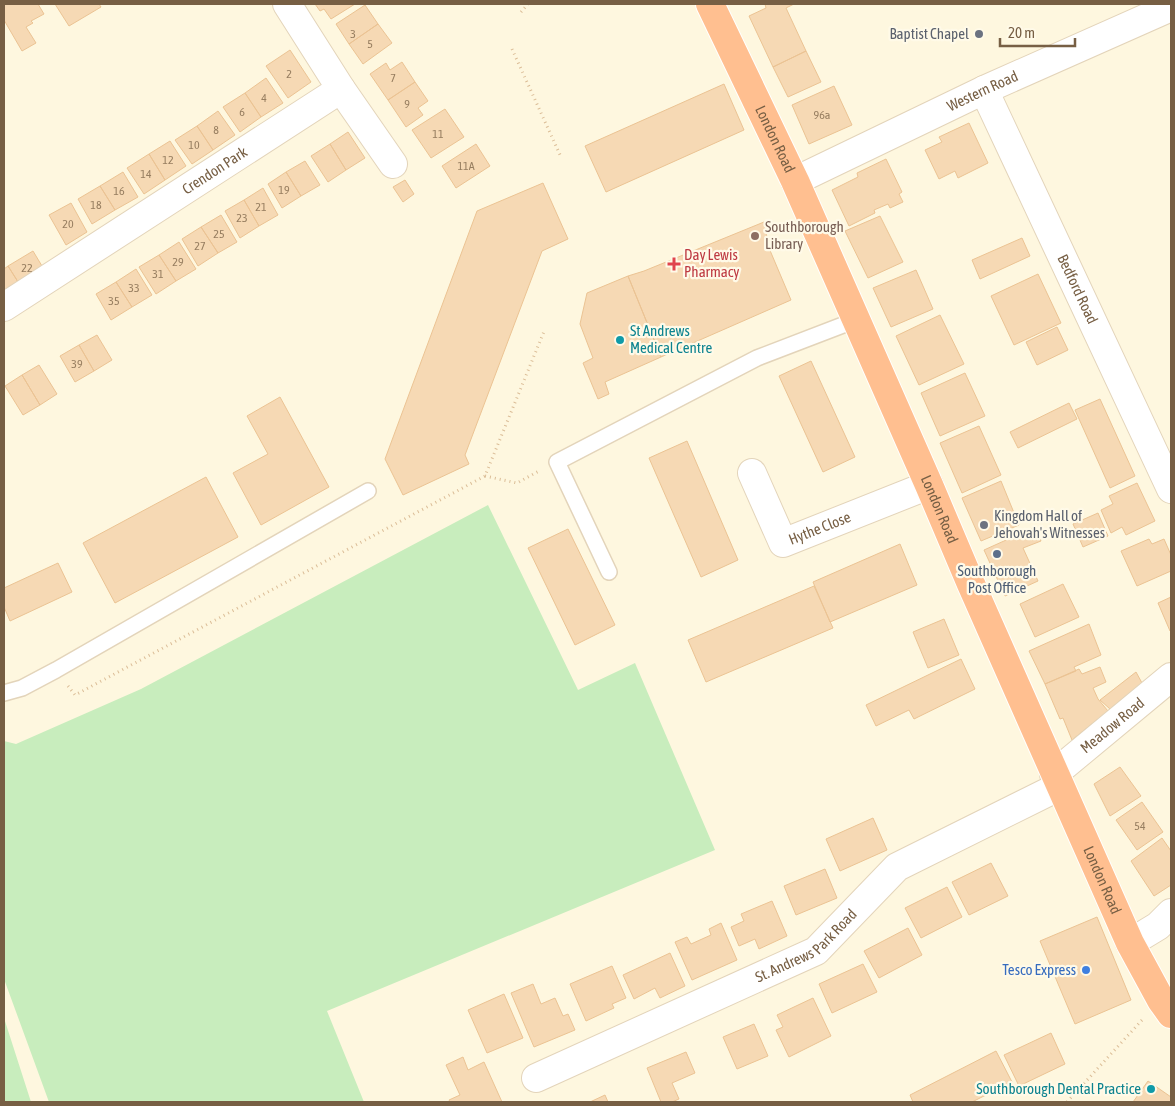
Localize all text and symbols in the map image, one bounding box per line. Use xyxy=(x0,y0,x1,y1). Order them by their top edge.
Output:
scale bar xyxy=(1000,15,1075,47)
text: 20 m xyxy=(1008,24,1035,41)
place label: Baptist Chapel xyxy=(889,25,969,42)
house number: 3 xyxy=(350,27,356,41)
marker: Baptist Chapel xyxy=(973,28,985,40)
house number: 5 xyxy=(367,37,373,51)
house number: 2 xyxy=(286,67,292,81)
street label: Western Road xyxy=(944,67,1020,114)
house number: 7 xyxy=(390,71,396,85)
house number: 4 xyxy=(261,91,267,105)
house number: 9 xyxy=(404,97,410,111)
street label: London Road xyxy=(752,103,799,175)
house number: 6 xyxy=(239,105,245,119)
house number: 96a xyxy=(814,108,830,122)
house number: 8 xyxy=(213,123,219,137)
house number: 11 xyxy=(432,127,444,141)
house number: 10 xyxy=(188,138,200,152)
street label: Crendon Park xyxy=(179,143,250,197)
house number: 12 xyxy=(162,153,174,167)
house number: 11A xyxy=(457,159,475,173)
house number: 14 xyxy=(140,167,152,181)
house number: 19 xyxy=(278,183,290,197)
house number: 16 xyxy=(113,184,125,198)
house number: 18 xyxy=(90,198,102,212)
house number: 21 xyxy=(255,200,267,214)
house number: 23 xyxy=(236,211,248,225)
house number: 20 xyxy=(62,217,74,231)
place label: Southborough Library xyxy=(765,218,844,252)
house number: 25 xyxy=(213,227,225,241)
marker: Southborough Library xyxy=(749,230,761,242)
house number: 27 xyxy=(194,239,206,253)
place label: Day Lewis Pharmacy xyxy=(684,246,740,280)
street label: Bedford Road xyxy=(1054,252,1101,326)
house number: 29 xyxy=(172,255,184,269)
marker: Day Lewis Pharmacy xyxy=(668,258,680,270)
house number: 22 xyxy=(21,261,33,275)
house number: 31 xyxy=(152,267,164,281)
house number: 33 xyxy=(128,281,140,295)
house number: 35 xyxy=(108,294,120,308)
place label: St Andrews Medical Centre xyxy=(630,322,712,356)
marker: St Andrews Medical Centre xyxy=(614,334,626,346)
house number: 39 xyxy=(71,357,83,371)
street label: London Road xyxy=(918,472,962,546)
place label: Kingdom Hall of Jehovah's Witnesses xyxy=(994,507,1105,541)
street label: Hythe Close xyxy=(786,508,853,548)
marker: Kingdom Hall of Jehovah's Witnesses xyxy=(978,519,990,531)
marker: Southborough Post Office xyxy=(991,548,1003,560)
place label: Southborough Post Office xyxy=(958,562,1036,596)
street label: Meadow Road xyxy=(1077,694,1147,756)
house number: 54 xyxy=(1134,819,1146,833)
street label: London Road xyxy=(1080,843,1125,916)
street label: St. Andrews Park Road xyxy=(752,905,860,985)
place label: Tesco Express xyxy=(1002,961,1076,978)
marker: Tesco Express xyxy=(1080,964,1092,976)
place label: Southborough Dental Practice xyxy=(976,1080,1141,1097)
marker: Southborough Dental Practice xyxy=(1145,1083,1157,1095)

